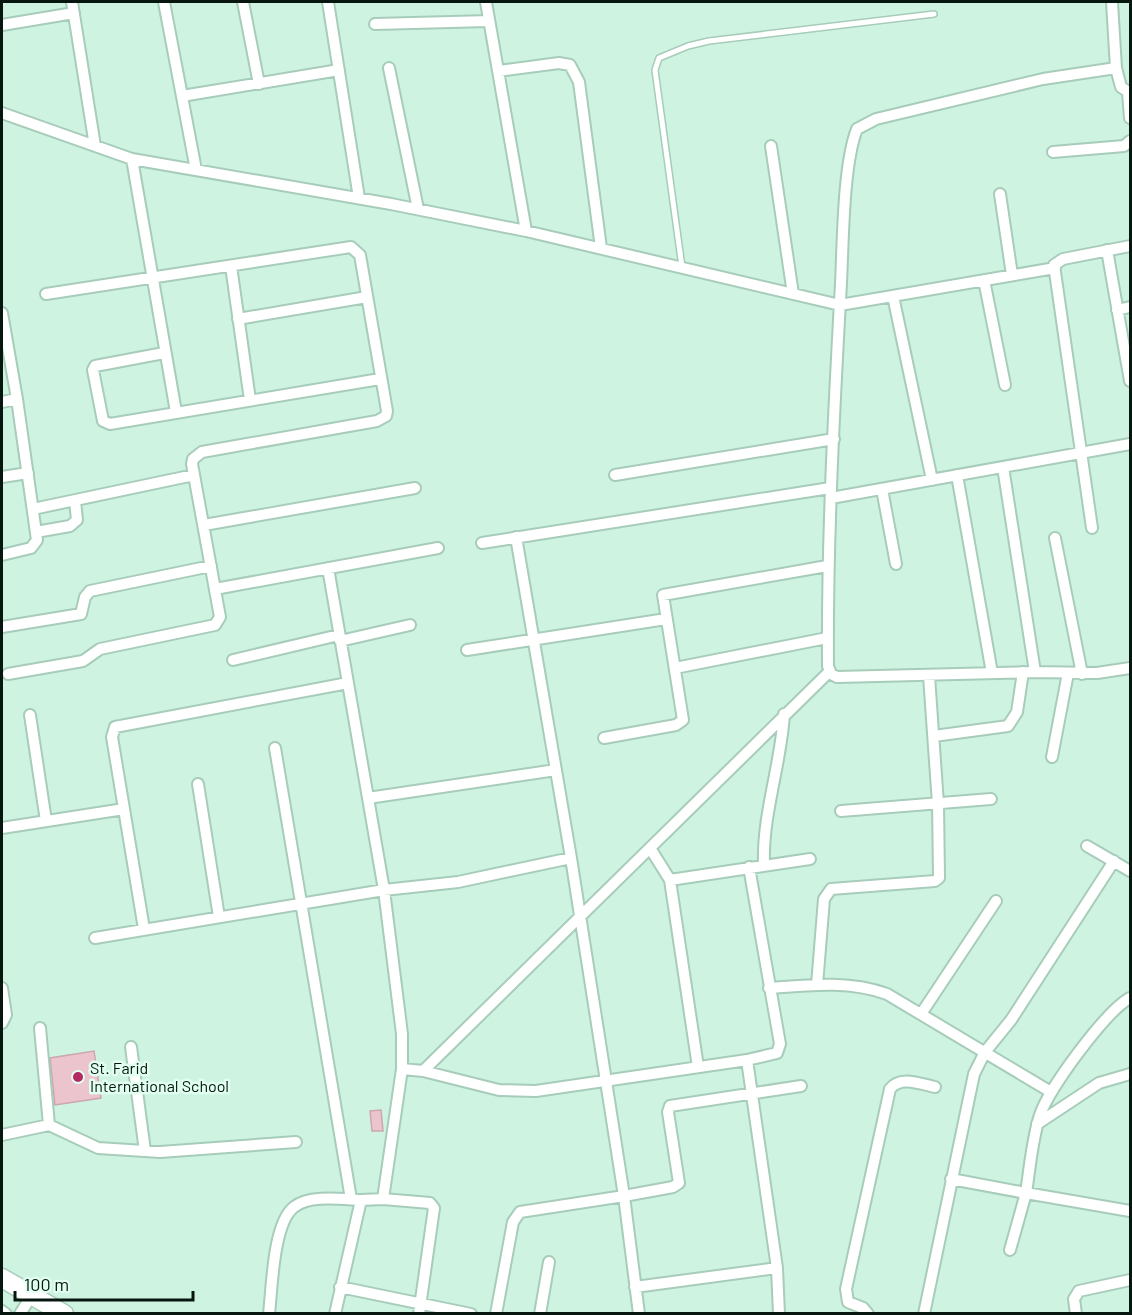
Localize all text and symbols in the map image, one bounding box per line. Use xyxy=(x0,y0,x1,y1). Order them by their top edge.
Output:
place label: St. Farid International School xyxy=(90,1058,229,1095)
marker: St. Farid International School xyxy=(71,1070,85,1084)
scale bar xyxy=(15,1264,194,1302)
text: 100 m xyxy=(24,1273,69,1295)

